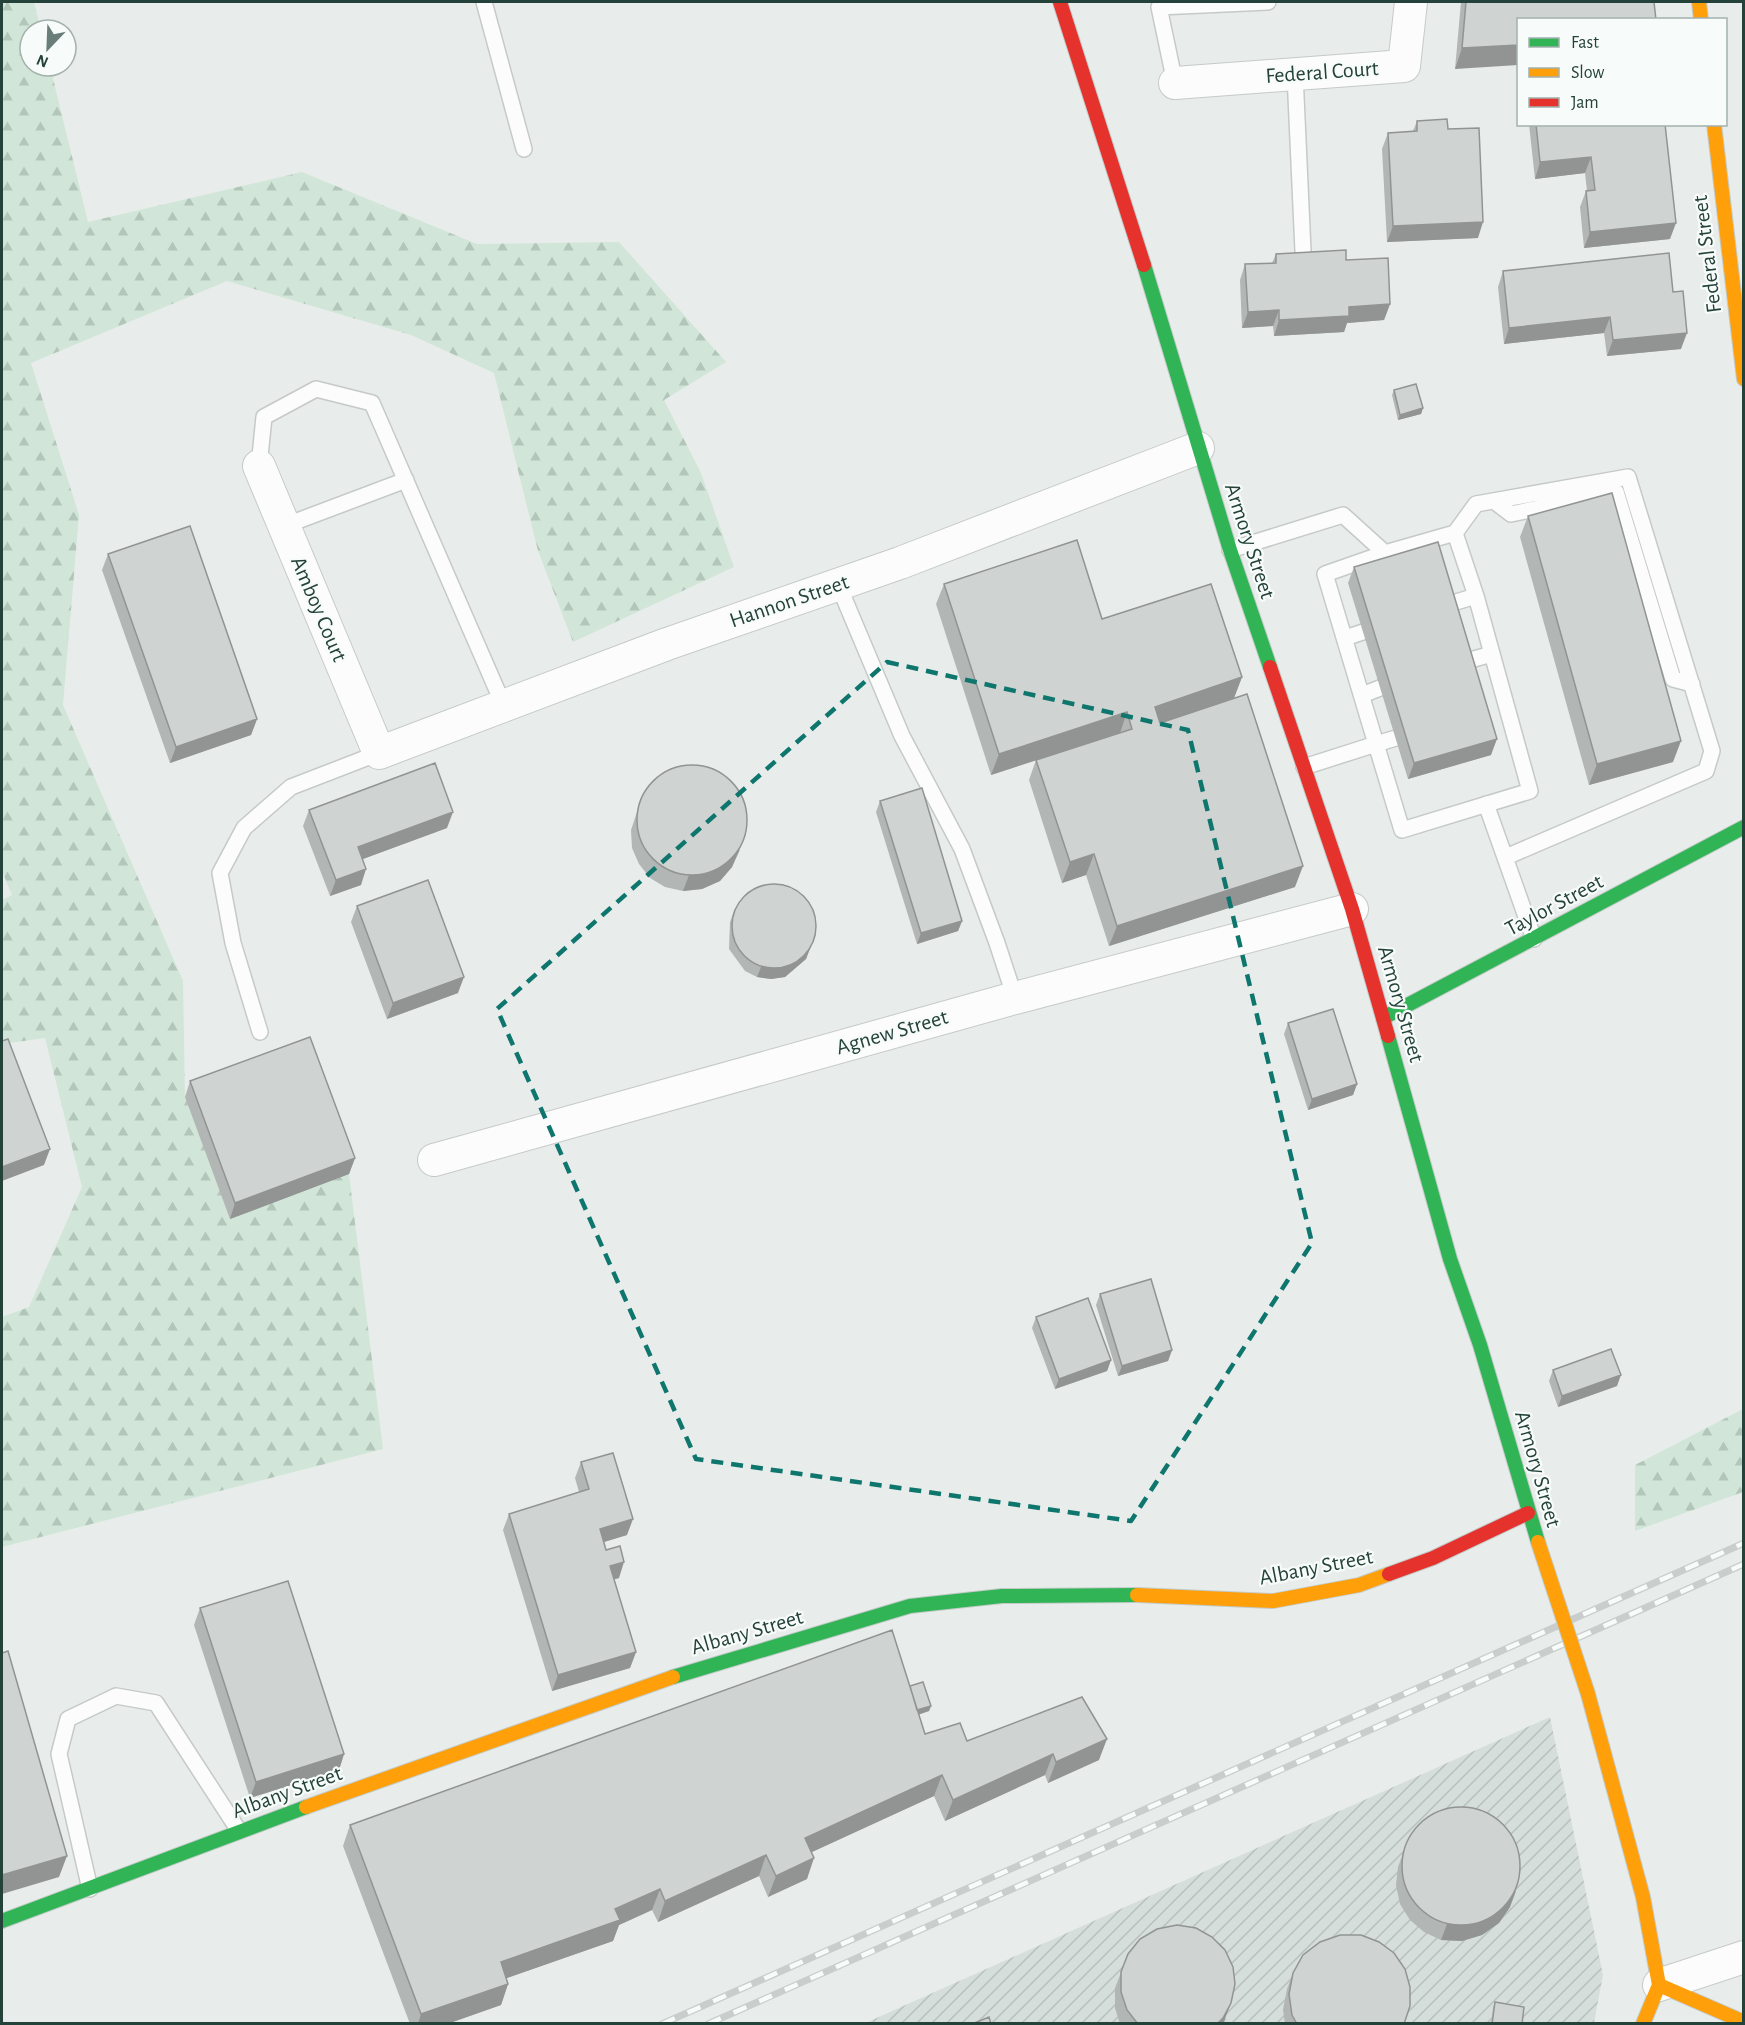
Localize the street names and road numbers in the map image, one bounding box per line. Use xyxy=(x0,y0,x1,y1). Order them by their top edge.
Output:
street label: Federal Court xyxy=(1265,57,1379,87)
street label: Federal Street xyxy=(1689,194,1725,314)
street label: Armory Street xyxy=(1221,481,1279,601)
street label: Amboy Court xyxy=(287,553,351,665)
street label: Hannon Street xyxy=(727,570,851,632)
street label: Taylor Street xyxy=(1502,870,1606,940)
street label: Armory Street xyxy=(1374,943,1428,1065)
street label: Agnew Street xyxy=(834,1006,950,1058)
street label: Armory Street xyxy=(1511,1408,1565,1530)
street label: Albany Street xyxy=(1257,1545,1375,1589)
street label: Albany Street xyxy=(689,1606,805,1658)
street label: Albany Street xyxy=(229,1762,345,1822)

